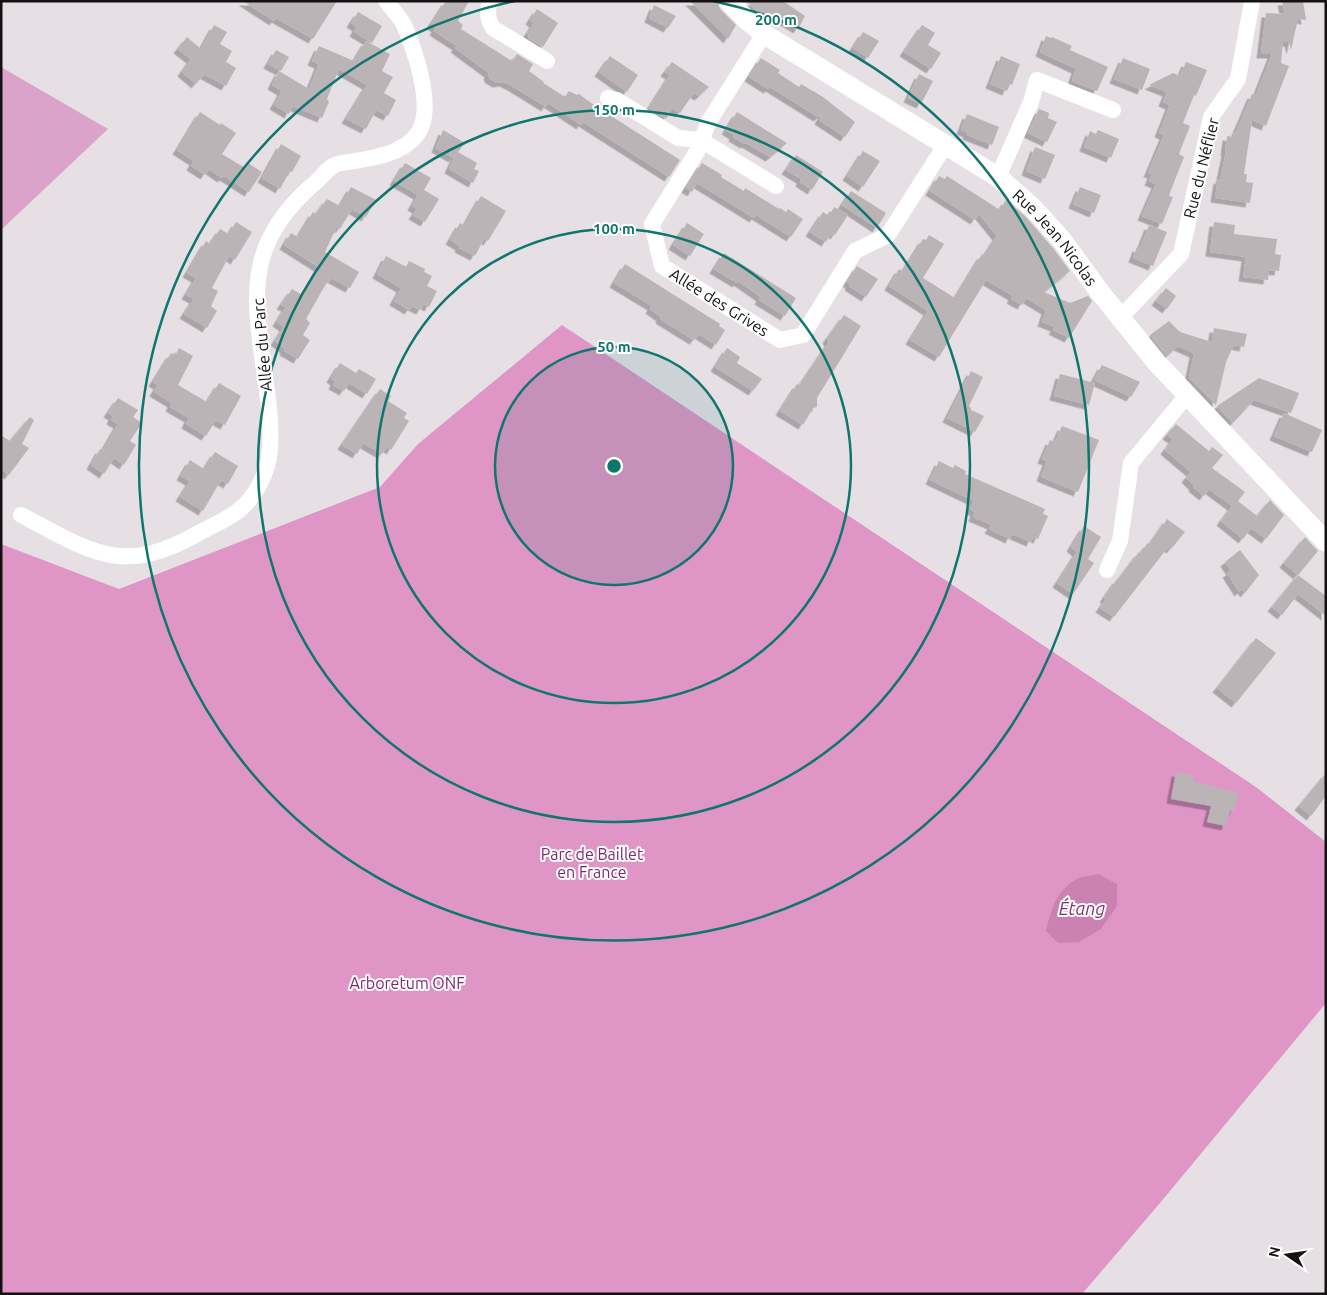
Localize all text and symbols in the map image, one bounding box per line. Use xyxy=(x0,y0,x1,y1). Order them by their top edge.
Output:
text: 200 m xyxy=(755,11,797,28)
text: 150 m xyxy=(593,101,635,118)
street label: Rue du Néflier xyxy=(1180,116,1222,220)
street label: Rue Jean Nicolas xyxy=(1009,186,1101,289)
text: 100 m xyxy=(593,220,635,237)
street label: Allée des Grives xyxy=(667,264,772,340)
street label: Allée du Parc xyxy=(249,297,275,392)
text: 50 m xyxy=(597,338,631,355)
centre of rings xyxy=(605,457,623,475)
park label: Parc de Baillet en France xyxy=(541,845,644,881)
water label: Étang xyxy=(1059,897,1105,918)
park label: Arboretum ONF xyxy=(349,974,465,992)
north arrow xyxy=(1262,1230,1312,1280)
text: N xyxy=(1265,1245,1283,1259)

